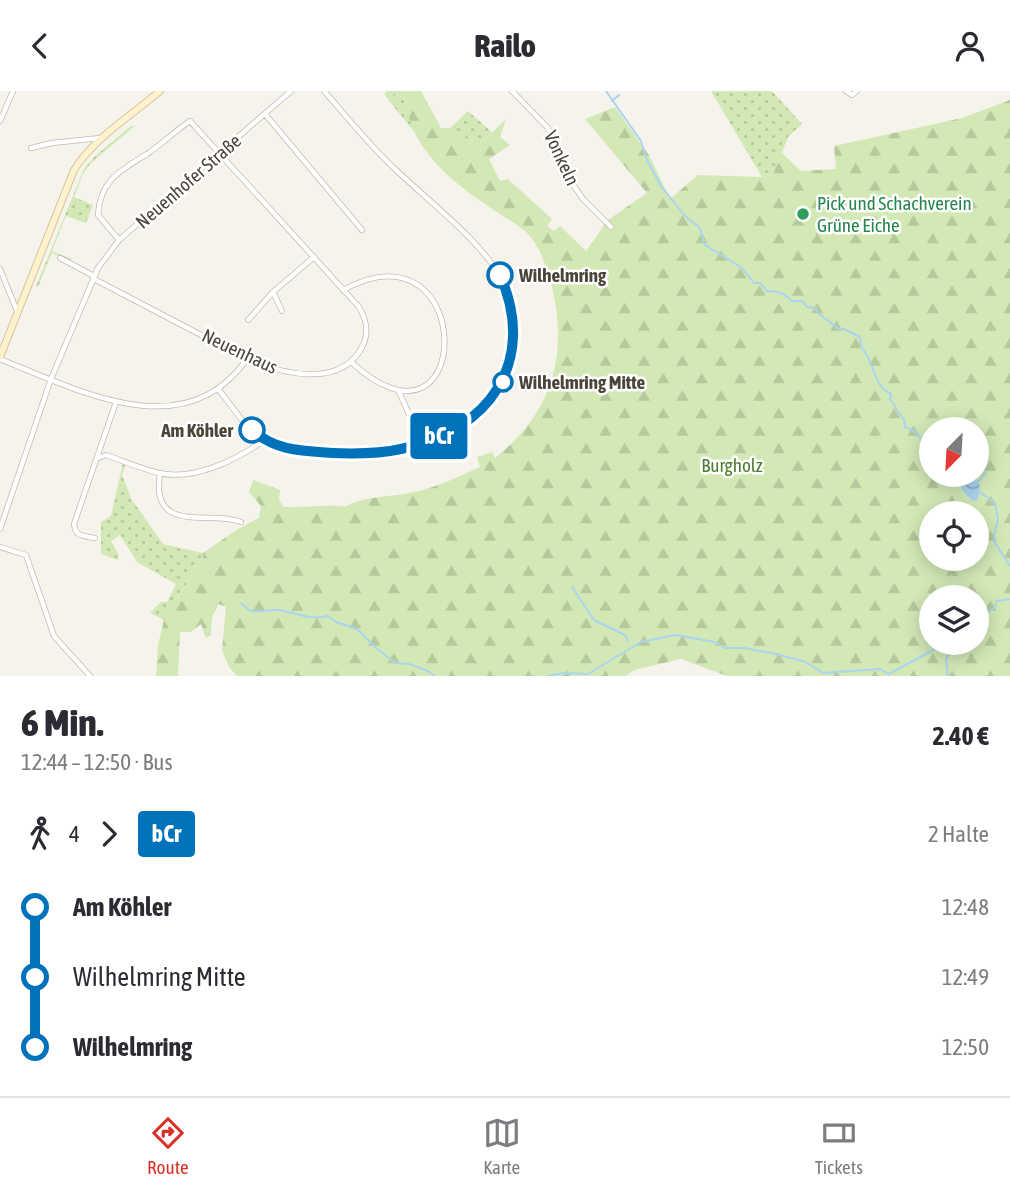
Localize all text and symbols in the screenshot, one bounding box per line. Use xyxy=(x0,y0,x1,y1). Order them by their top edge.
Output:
icon: back xyxy=(21,27,59,65)
text: Railo xyxy=(474,27,536,64)
icon: person xyxy=(951,27,989,65)
street label: Vonkeln xyxy=(540,127,584,189)
street label: Neuenhofer Straße xyxy=(131,129,245,233)
place label: Pick und Schachverein Grüne Eiche xyxy=(817,192,972,236)
marker: Pick und Schachverein Grüne Eiche xyxy=(795,206,811,222)
marker: Wilhelmring xyxy=(487,262,513,288)
place label: Wilhelmring xyxy=(518,264,607,286)
street label: Neuenhaus xyxy=(199,324,282,378)
place label: Wilhelmring Mitte xyxy=(518,371,646,393)
marker: Wilhelmring Mitte xyxy=(493,372,513,392)
line badge: bCr xyxy=(399,413,479,459)
marker: Am Köhler xyxy=(239,417,265,443)
north arrow xyxy=(919,417,989,487)
map controls xyxy=(919,417,989,655)
place label: Am Köhler xyxy=(160,419,233,441)
text: bCr xyxy=(424,422,454,449)
park label: Burgholz xyxy=(701,454,763,476)
button: locate xyxy=(919,501,989,571)
button: layers xyxy=(919,585,989,655)
text: 6 Min. xyxy=(21,701,103,744)
text: 2.40 € xyxy=(932,721,989,751)
text: 12:44 – 12:50 · Bus xyxy=(21,749,173,775)
icon: walk xyxy=(21,815,59,853)
icon: forward xyxy=(90,815,128,853)
text: bCr xyxy=(152,820,181,847)
text: 4 xyxy=(69,821,80,847)
text: 2 Halte xyxy=(928,821,989,847)
text: Am Köhler xyxy=(73,892,171,922)
text: 12:48 xyxy=(942,894,989,920)
text: Wilhelmring Mitte xyxy=(73,962,246,992)
text: 12:49 xyxy=(942,964,989,990)
text: Wilhelmring xyxy=(73,1032,192,1062)
text: 12:50 xyxy=(942,1034,989,1060)
tab: Route xyxy=(147,1114,189,1178)
tab: Karte xyxy=(483,1114,521,1178)
tab: Tickets xyxy=(815,1114,863,1178)

